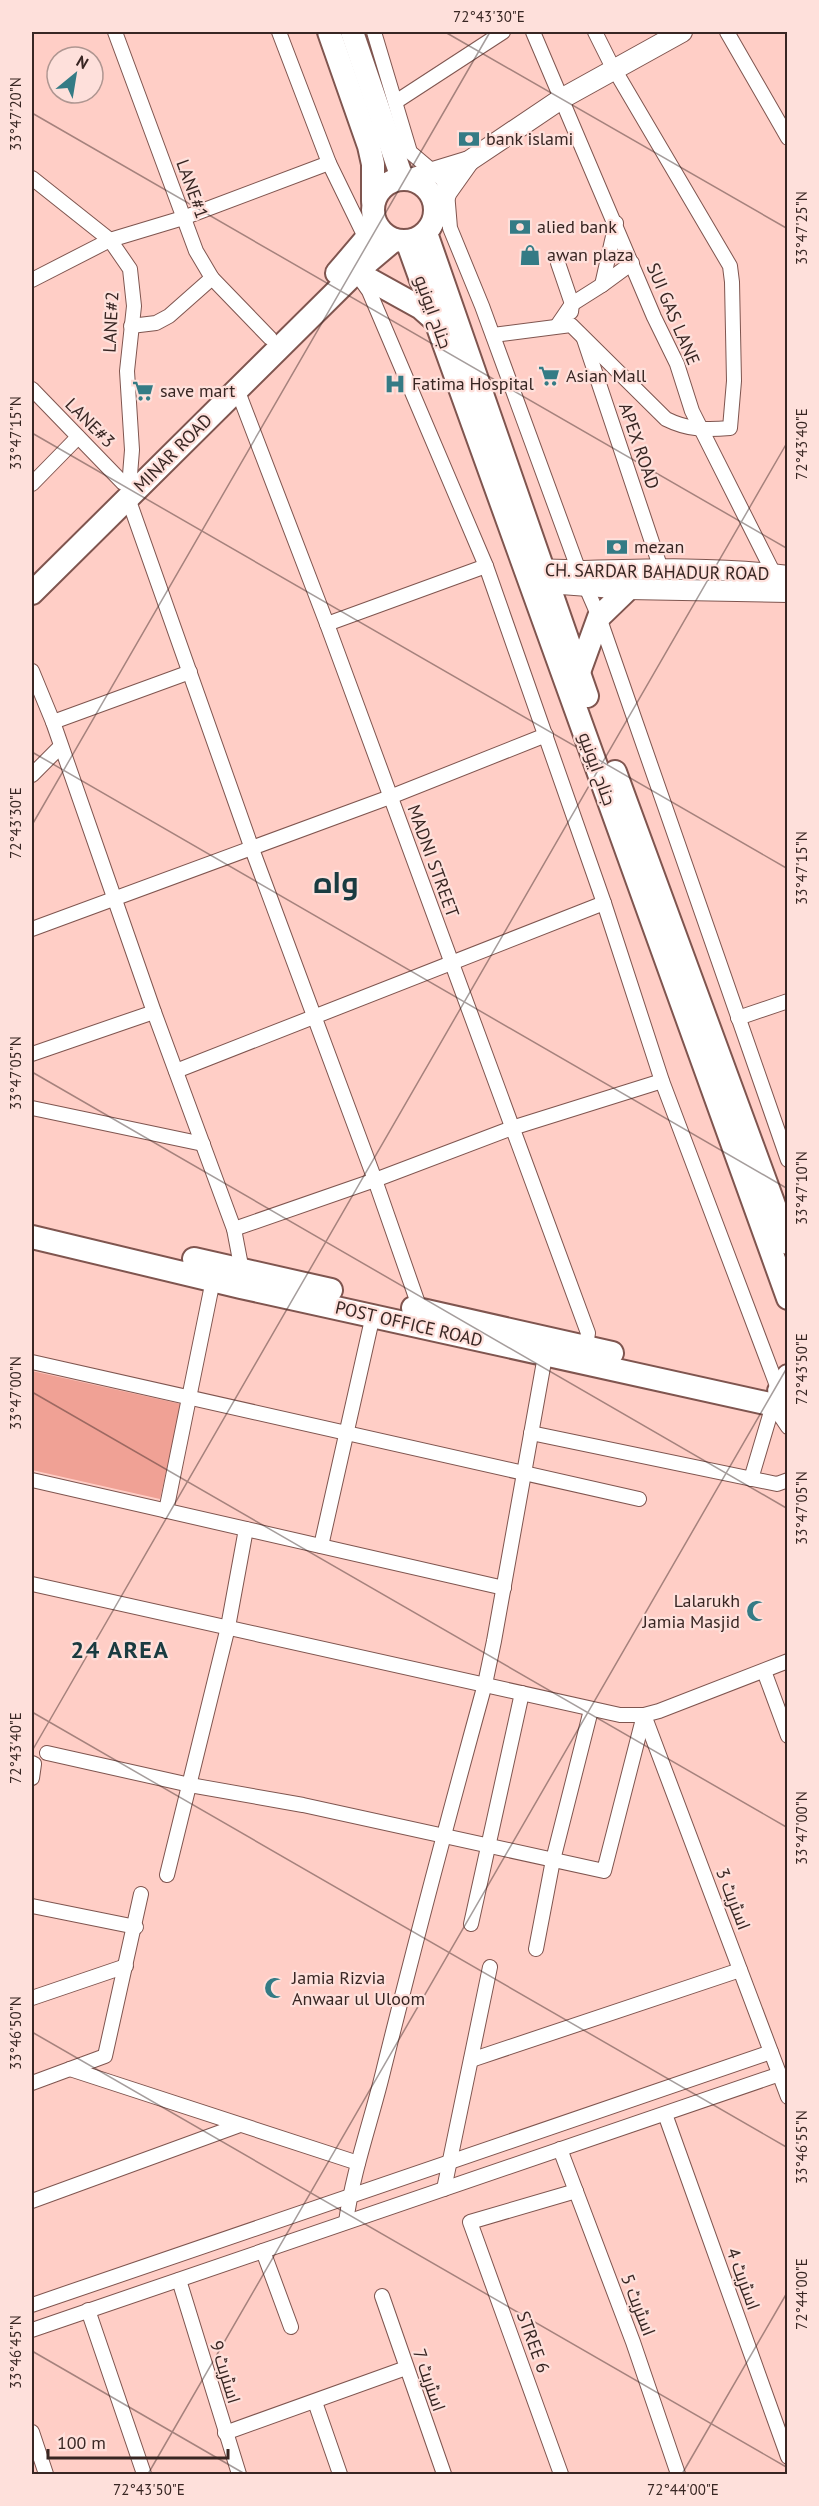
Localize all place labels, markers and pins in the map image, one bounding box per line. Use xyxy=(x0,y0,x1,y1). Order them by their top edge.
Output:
bank icon: bank islami xyxy=(457,127,481,151)
place label: bank islami xyxy=(486,127,573,150)
bank icon: alied bank xyxy=(508,215,532,239)
place label: alied bank xyxy=(537,215,617,238)
shop icon: awan plaza xyxy=(518,243,542,267)
place label: awan plaza xyxy=(547,243,634,266)
supermarket icon: Asian Mall xyxy=(537,364,561,388)
place label: Asian Mall xyxy=(566,364,647,387)
hospital icon: Fatima Hospital xyxy=(383,372,407,396)
place label: Fatima Hospital xyxy=(412,372,534,395)
supermarket icon: save mart xyxy=(131,379,155,403)
place label: save mart xyxy=(160,379,235,402)
bank icon: mezan xyxy=(605,535,629,559)
place label: mezan xyxy=(634,535,684,558)
place label: Lalarukh Jamia Masjid xyxy=(642,1589,740,1633)
mosque icon: Lalarukh Jamia Masjid xyxy=(745,1599,769,1623)
place label: Jamia Rizvia Anwaar ul Uloom xyxy=(291,1966,425,2010)
mosque icon: Jamia Rizvia Anwaar ul Uloom xyxy=(263,1976,287,2000)

